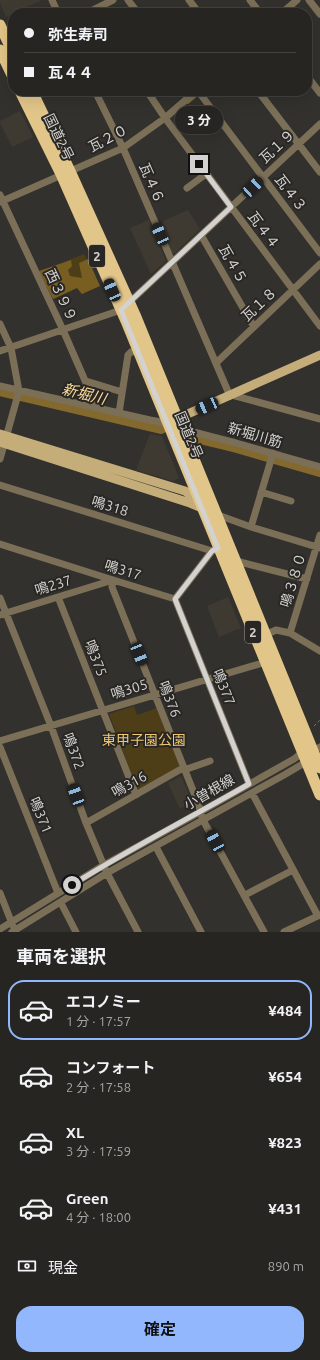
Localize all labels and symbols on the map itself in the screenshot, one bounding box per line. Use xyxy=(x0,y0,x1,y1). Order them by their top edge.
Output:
callout: 3 分 xyxy=(175,106,223,134)
street label: 国道2号 xyxy=(41,111,77,163)
street label: 瓦２０ xyxy=(86,121,130,155)
street label: 瓦１９ xyxy=(256,126,298,166)
route end xyxy=(190,155,208,173)
street label: 瓦４６ xyxy=(136,161,168,205)
street label: 瓦４３ xyxy=(272,171,310,215)
car xyxy=(240,174,266,200)
street label: 瓦４４ xyxy=(245,208,283,252)
car xyxy=(150,221,170,247)
street label: 瓦４５ xyxy=(216,242,250,286)
road number: 2 xyxy=(89,245,105,267)
street label: 西３９９ xyxy=(42,266,80,324)
car xyxy=(102,277,122,303)
street label: 瓦１８ xyxy=(238,284,280,324)
water label: 新堀川 xyxy=(60,380,110,408)
car xyxy=(194,396,220,416)
street label: 国道2号 xyxy=(172,409,206,461)
street label: 新堀川筋 xyxy=(226,420,284,450)
street label: 鳴318 xyxy=(90,493,130,519)
street label: 鳴３８０ xyxy=(277,551,309,609)
street label: 鳴317 xyxy=(103,557,143,583)
street label: 鳴237 xyxy=(33,572,73,598)
road number: 2 xyxy=(245,621,261,643)
street label: 鳴375 xyxy=(82,638,110,678)
car xyxy=(129,641,149,667)
street label: 鳴377 xyxy=(210,667,238,707)
street label: 鳴305 xyxy=(109,676,149,702)
street label: 鳴376 xyxy=(156,679,184,720)
street label: 鳴372 xyxy=(60,731,88,771)
park label: 東甲子園公園 xyxy=(102,732,186,748)
street label: 鳴316 xyxy=(109,768,149,800)
street label: 小曽根線 xyxy=(181,771,237,813)
car xyxy=(66,782,86,808)
street label: 鳴371 xyxy=(27,795,55,835)
car xyxy=(204,828,226,854)
route start xyxy=(63,876,81,894)

